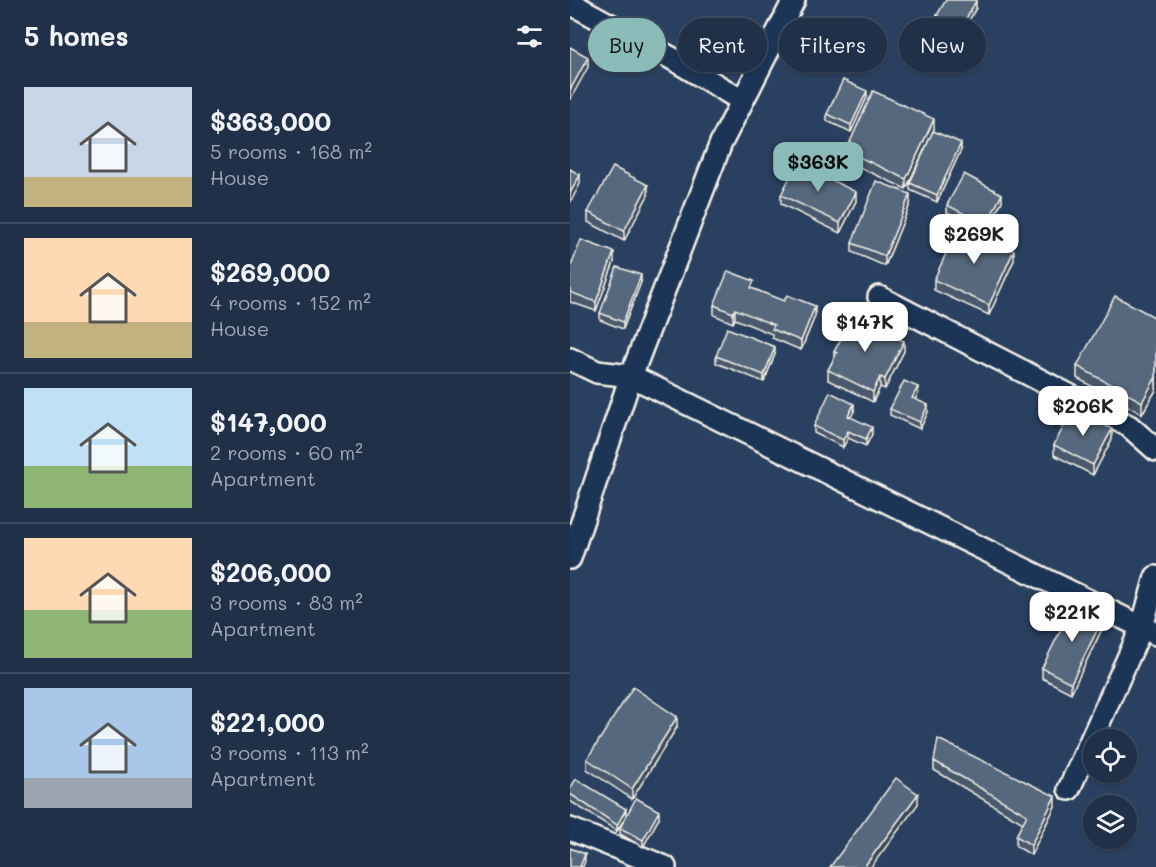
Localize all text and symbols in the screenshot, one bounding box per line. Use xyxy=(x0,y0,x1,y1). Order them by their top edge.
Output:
chip: Buy xyxy=(588,18,666,72)
chip: Rent xyxy=(678,18,767,72)
chip: Filters xyxy=(779,18,887,72)
chip: New xyxy=(899,18,986,72)
text: 5 homes xyxy=(24,19,129,53)
icon: filters xyxy=(513,20,546,53)
text: $363,000 xyxy=(210,104,331,138)
icon: home xyxy=(72,111,144,183)
text: 5 rooms · 168 m² xyxy=(210,138,372,164)
pin: $363K xyxy=(776,142,860,193)
text: $363K xyxy=(787,148,849,174)
text: House xyxy=(210,164,269,190)
pin: $269K xyxy=(932,214,1016,265)
text: $269K xyxy=(944,220,1004,246)
text: $269,000 xyxy=(210,255,330,289)
icon: home xyxy=(72,262,144,334)
text: 4 rooms · 152 m² xyxy=(210,289,371,315)
pin: $147K xyxy=(823,302,907,353)
text: $147K xyxy=(836,308,894,334)
text: House xyxy=(210,315,269,341)
pin: $206K xyxy=(1041,386,1125,437)
text: $206K xyxy=(1052,392,1114,418)
text: $147,000 xyxy=(210,405,327,439)
icon: home xyxy=(72,412,144,484)
text: 2 rooms · 60 m² xyxy=(210,439,363,465)
text: Apartment xyxy=(210,465,316,491)
text: $206,000 xyxy=(210,555,331,589)
icon: home xyxy=(72,562,144,634)
text: 3 rooms · 83 m² xyxy=(210,589,363,615)
pin: $221K xyxy=(1030,592,1114,643)
text: $221K xyxy=(1044,598,1100,624)
text: Apartment xyxy=(210,615,316,641)
text: $221,000 xyxy=(210,705,325,739)
icon: home xyxy=(72,712,144,784)
map controls xyxy=(1083,729,1137,849)
button: locate xyxy=(1083,729,1137,783)
text: 3 rooms · 113 m² xyxy=(210,739,369,765)
text: Apartment xyxy=(210,765,316,791)
button: layers xyxy=(1083,795,1137,849)

